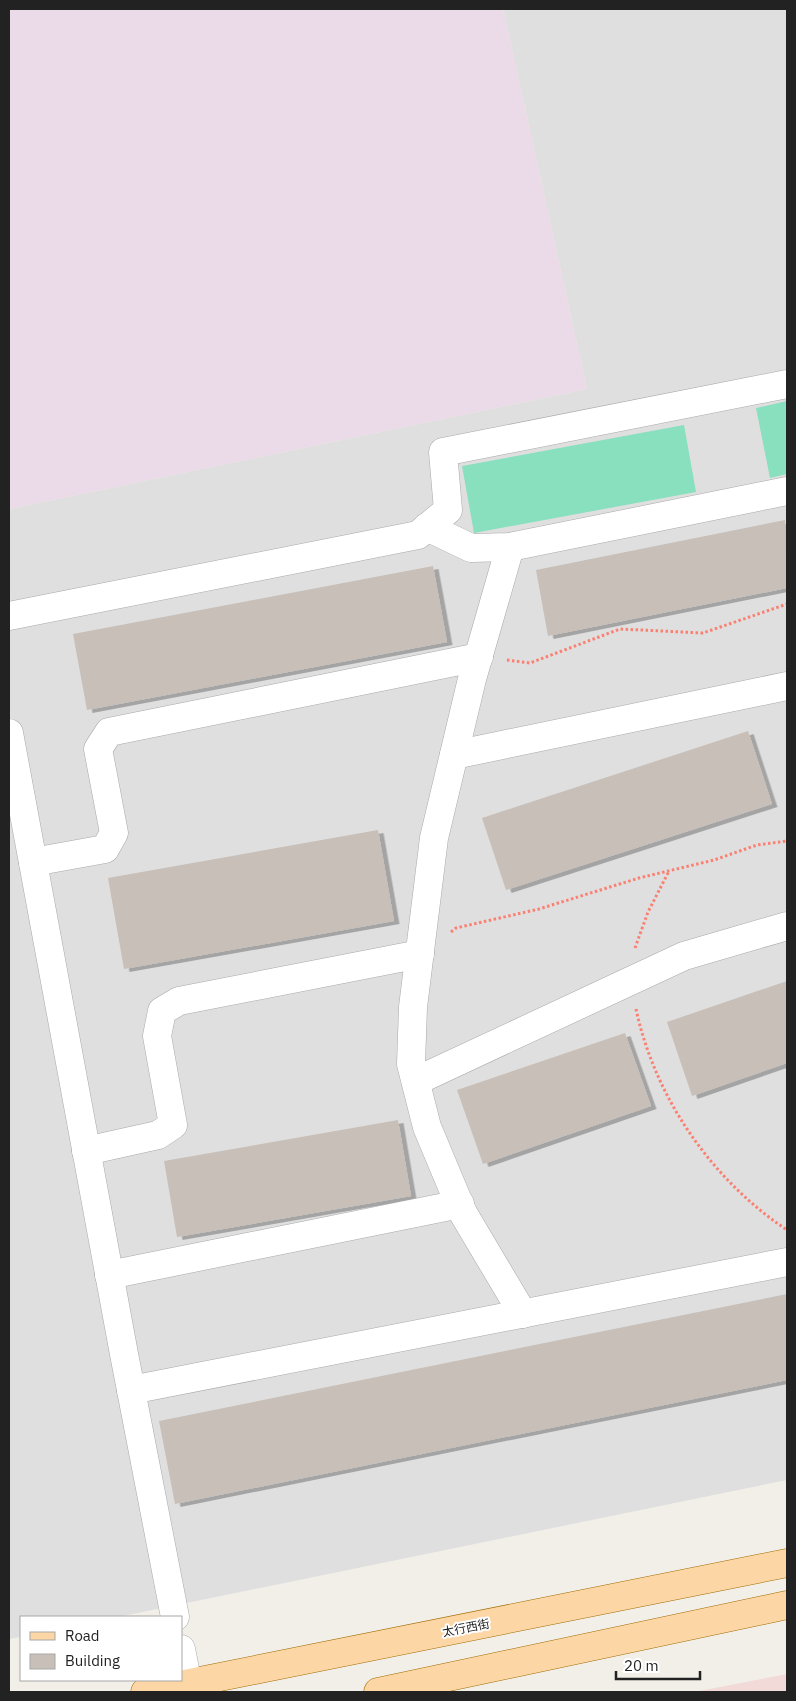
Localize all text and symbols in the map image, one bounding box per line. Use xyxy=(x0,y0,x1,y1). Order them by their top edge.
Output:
legend xyxy=(20,1616,182,1681)
street label: 太行西街 xyxy=(441,1616,491,1639)
text: Road xyxy=(65,1626,100,1645)
scale bar xyxy=(616,1648,700,1680)
text: Building xyxy=(65,1651,120,1670)
text: 20 m xyxy=(624,1656,659,1675)

